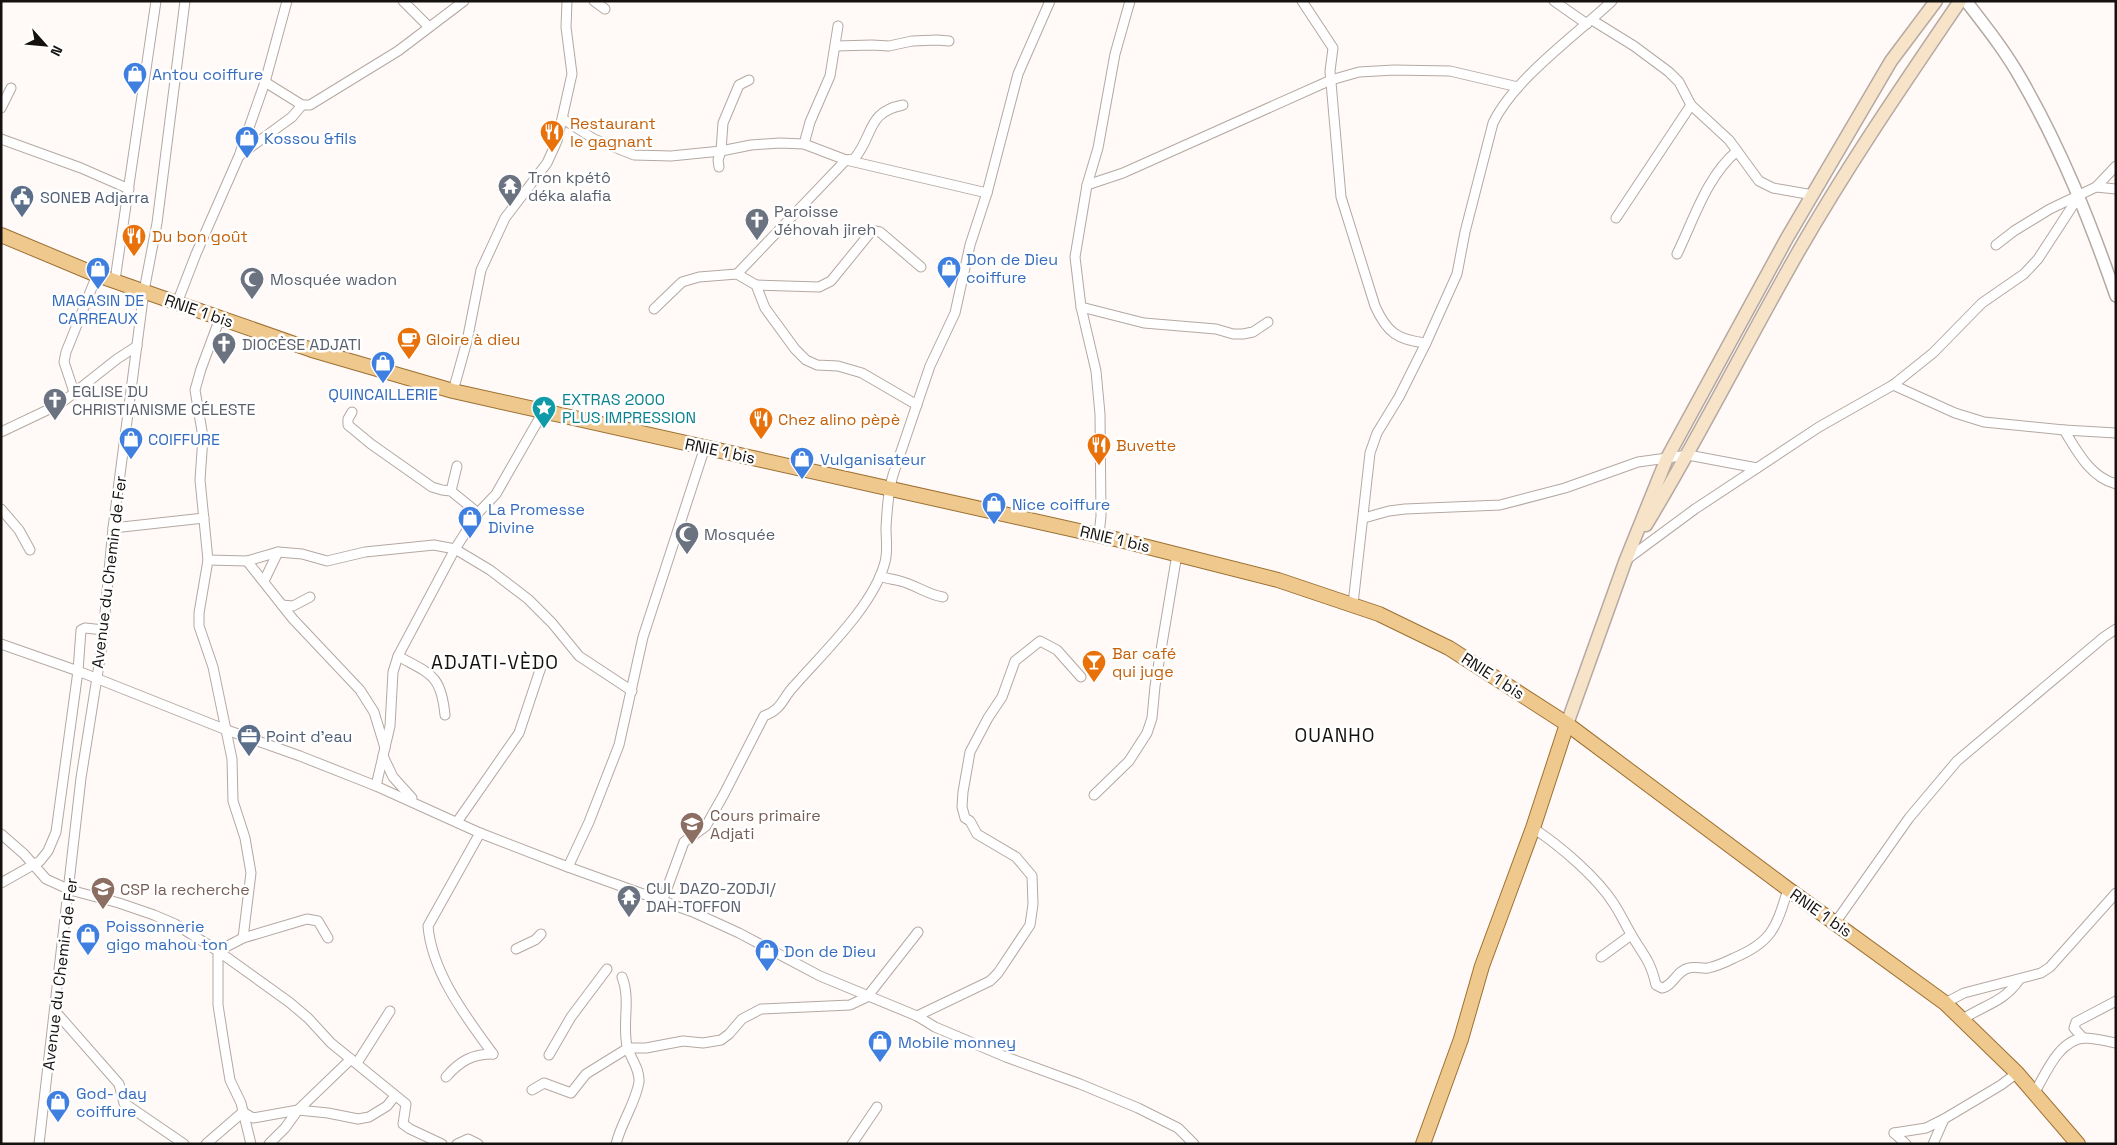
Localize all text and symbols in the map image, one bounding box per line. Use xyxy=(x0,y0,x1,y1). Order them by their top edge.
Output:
north arrow xyxy=(20,20,70,70)
text: N xyxy=(46,43,67,59)
shop icon: Antou coiffure xyxy=(122,61,148,95)
place label: Antou coiffure xyxy=(152,64,263,85)
place label: Restaurant le gagnant xyxy=(570,113,656,152)
restaurant icon: Restaurant le gagnant xyxy=(539,119,565,153)
shop icon: Kossou &fils xyxy=(234,125,260,159)
place label: Kossou &fils xyxy=(264,128,357,149)
place label: Tron kpétô déka alafia xyxy=(528,167,611,206)
temple icon: Tron kpétô déka alafia xyxy=(497,173,523,207)
public building icon: SONEB Adjarra xyxy=(9,184,35,218)
place label: SONEB Adjarra xyxy=(40,187,149,208)
place label: Paroisse Jéhovah jireh xyxy=(774,201,876,240)
church icon: Paroisse Jéhovah jireh xyxy=(744,207,770,241)
restaurant icon: Du bon goût xyxy=(121,223,147,257)
place label: Du bon goût xyxy=(152,226,248,247)
place label: Don de Dieu coiffure xyxy=(966,249,1058,288)
shop icon: Don de Dieu coiffure xyxy=(936,255,962,289)
shop icon: MAGASIN DE CARREAUX xyxy=(85,256,111,290)
mosque icon: Mosquée wadon xyxy=(239,266,265,300)
place label: Mosquée wadon xyxy=(270,269,397,290)
street label: RNIE 1 bis xyxy=(162,289,236,333)
place label: MAGASIN DE CARREAUX xyxy=(52,290,144,329)
cafe icon: Gloire à dieu xyxy=(396,326,422,360)
place label: Gloire à dieu xyxy=(426,329,520,350)
church icon: DIOCÈSE ADJATI xyxy=(211,331,237,365)
place label: DIOCÈSE ADJATI xyxy=(242,334,361,355)
shop icon: QUINCAILLERIE xyxy=(370,350,396,384)
place label: EGLISE DU CHRISTIANISME CÉLESTE xyxy=(72,381,256,420)
place label: QUINCAILLERIE xyxy=(328,384,438,405)
church icon: EGLISE DU CHRISTIANISME CÉLESTE xyxy=(42,387,68,421)
place label: EXTRAS 2000 PLUS IMPRESSION xyxy=(562,389,696,428)
place icon: EXTRAS 2000 PLUS IMPRESSION xyxy=(531,395,557,429)
restaurant icon: Chez alino pèpè xyxy=(748,406,774,440)
place label: Chez alino pèpè xyxy=(778,409,900,430)
shop icon: COIFFURE xyxy=(118,426,144,460)
place label: COIFFURE xyxy=(148,429,220,450)
restaurant icon: Buvette xyxy=(1086,432,1112,466)
street label: RNIE 1 bis xyxy=(683,433,757,469)
place label: Buvette xyxy=(1116,435,1176,456)
shop icon: Vulganisateur xyxy=(789,446,815,480)
place label: Vulganisateur xyxy=(820,449,926,470)
street label: Avenue du Chemin de Fer xyxy=(87,474,131,670)
shop icon: Nice coiffure xyxy=(981,491,1007,525)
place label: Nice coiffure xyxy=(1012,494,1110,515)
place label: La Promesse Divine xyxy=(488,499,585,538)
shop icon: La Promesse Divine xyxy=(457,505,483,539)
mosque icon: Mosquée xyxy=(674,521,700,555)
street label: RNIE 1 bis xyxy=(1078,521,1152,557)
place label: Mosquée xyxy=(704,524,775,545)
place label: Bar café qui juge xyxy=(1112,643,1176,682)
street label: RNIE 1 bis xyxy=(1457,648,1529,704)
bar icon: Bar café qui juge xyxy=(1081,649,1107,683)
district label: ADJATI-VÈDO xyxy=(431,650,559,675)
office icon: Point d'eau xyxy=(236,723,262,757)
district label: OUANHO xyxy=(1295,723,1375,748)
place label: Point d'eau xyxy=(266,726,352,747)
place label: Cours primaire Adjati xyxy=(710,805,821,844)
school or university icon: Cours primaire Adjati xyxy=(679,811,705,845)
street label: Avenue du Chemin de Fer xyxy=(38,876,82,1072)
school or university icon: CSP la recherche xyxy=(90,876,116,910)
place label: CUL DAZO-ZODJI/ DAH-TOFFON xyxy=(646,878,776,917)
place label: CSP la recherche xyxy=(120,879,250,900)
temple icon: CUL DAZO-ZODJI/ DAH-TOFFON xyxy=(616,884,642,918)
street label: RNIE 1 bis xyxy=(1786,884,1856,942)
place label: Poissonnerie gigo mahou ton xyxy=(106,916,228,955)
shop icon: Poissonnerie gigo mahou ton xyxy=(75,922,101,956)
shop icon: Don de Dieu xyxy=(754,938,780,972)
place label: Don de Dieu xyxy=(784,941,876,962)
shop icon: Mobile monney xyxy=(867,1029,893,1063)
place label: Mobile monney xyxy=(898,1032,1016,1053)
place label: God- day coiffure xyxy=(76,1083,147,1122)
shop icon: God- day coiffure xyxy=(45,1089,71,1123)

